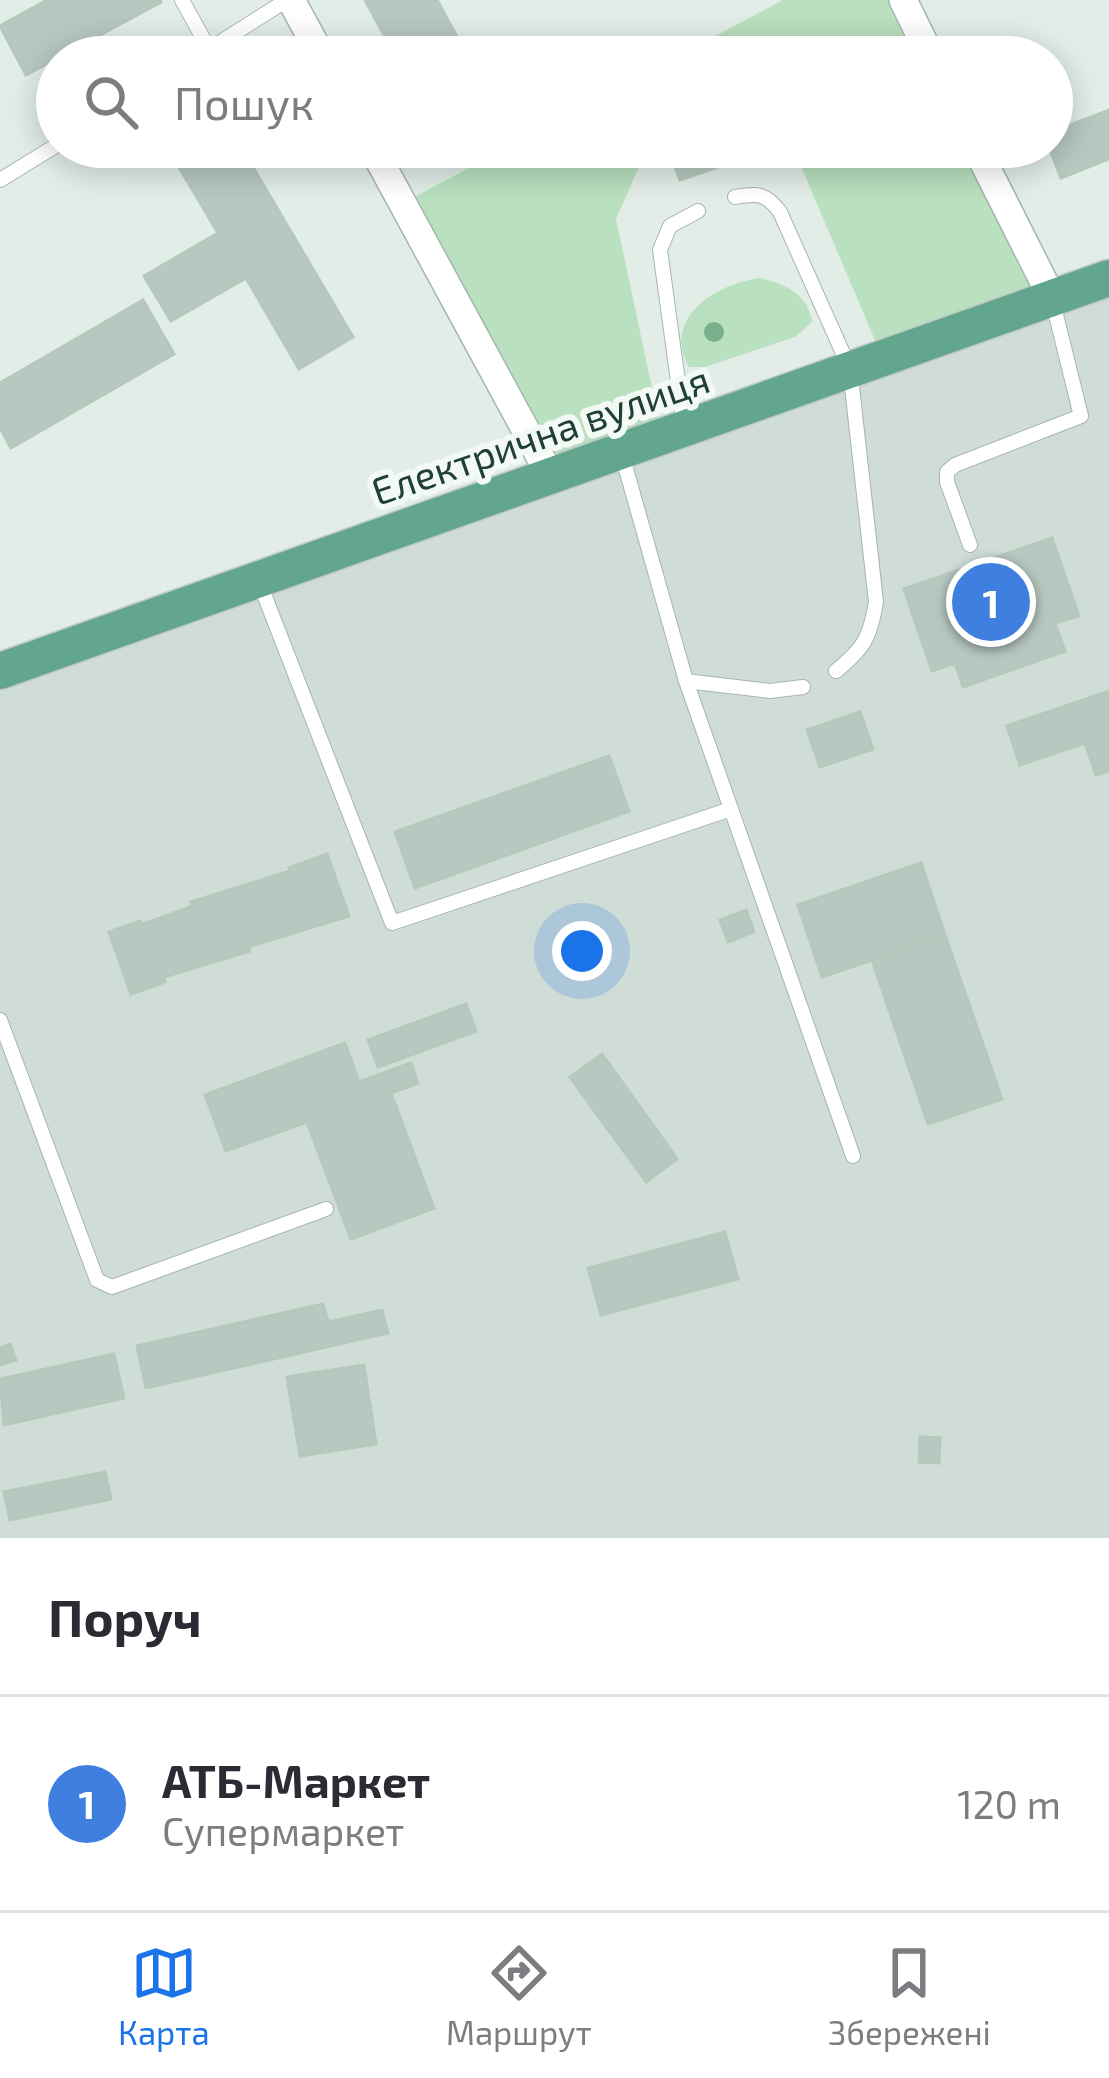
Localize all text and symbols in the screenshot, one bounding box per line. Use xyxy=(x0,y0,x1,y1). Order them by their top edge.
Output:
search box xyxy=(36,36,1073,168)
icon: search xyxy=(78,69,144,135)
text: Пошук xyxy=(174,75,314,129)
street label: Електрична вулиця xyxy=(365,354,715,515)
pin: 1 xyxy=(952,557,1030,647)
your location xyxy=(552,921,612,981)
text: Поруч xyxy=(48,1586,202,1647)
text: АТБ-Маркет xyxy=(162,1753,430,1807)
text: 1 xyxy=(79,1780,95,1827)
text: 120 m xyxy=(957,1780,1061,1827)
text: Супермаркет xyxy=(162,1807,404,1854)
tab: Карта xyxy=(118,1940,210,2052)
tab: Маршрут xyxy=(446,1940,592,2052)
tab: Збережені xyxy=(828,1940,991,2052)

